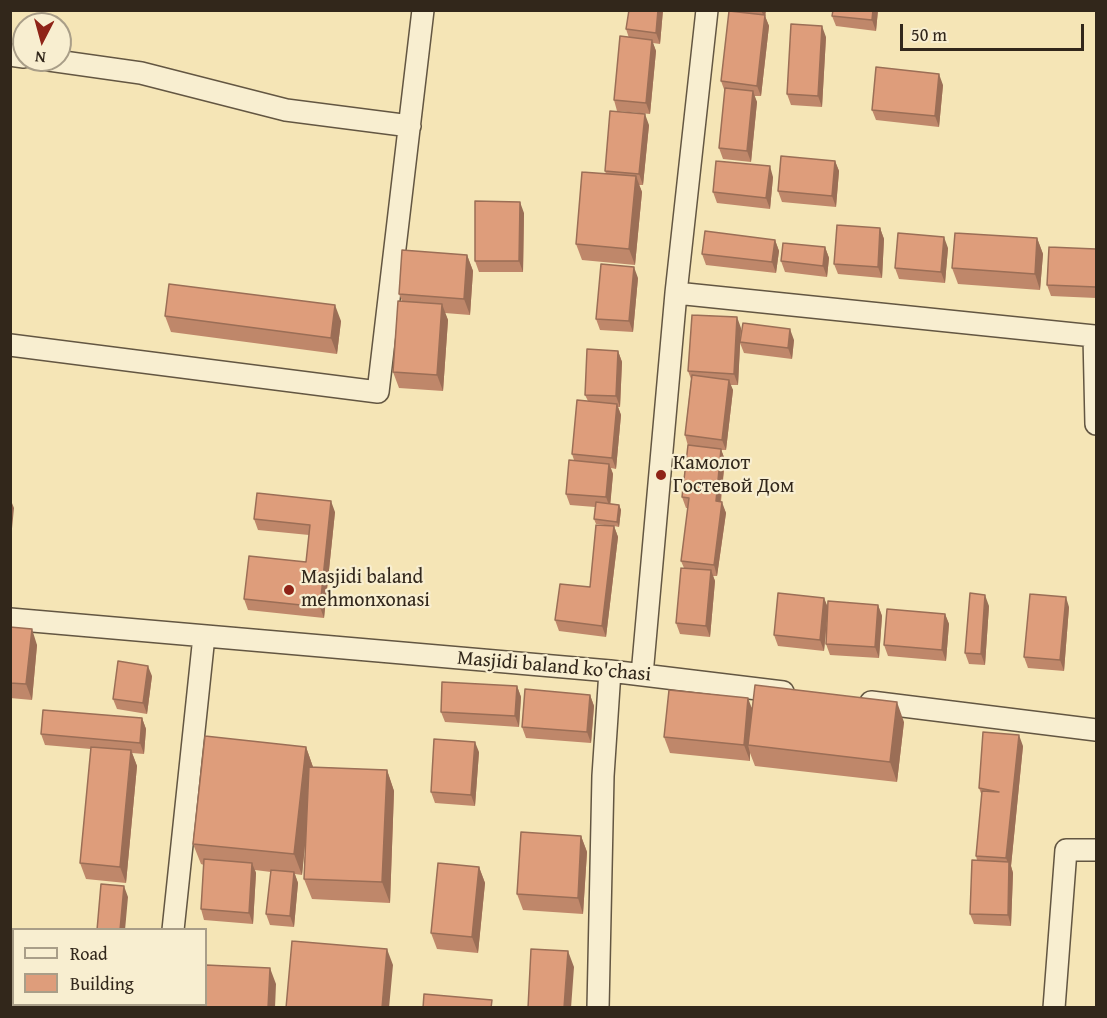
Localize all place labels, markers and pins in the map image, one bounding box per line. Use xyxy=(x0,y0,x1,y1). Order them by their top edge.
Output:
place label: Камолот Гостевой Дом xyxy=(673,452,794,499)
marker: Камолот Гостевой Дом xyxy=(654,468,668,482)
place label: Masjidi baland mehmonxonasi xyxy=(301,566,430,613)
marker: Masjidi baland mehmonxonasi xyxy=(282,583,296,597)

